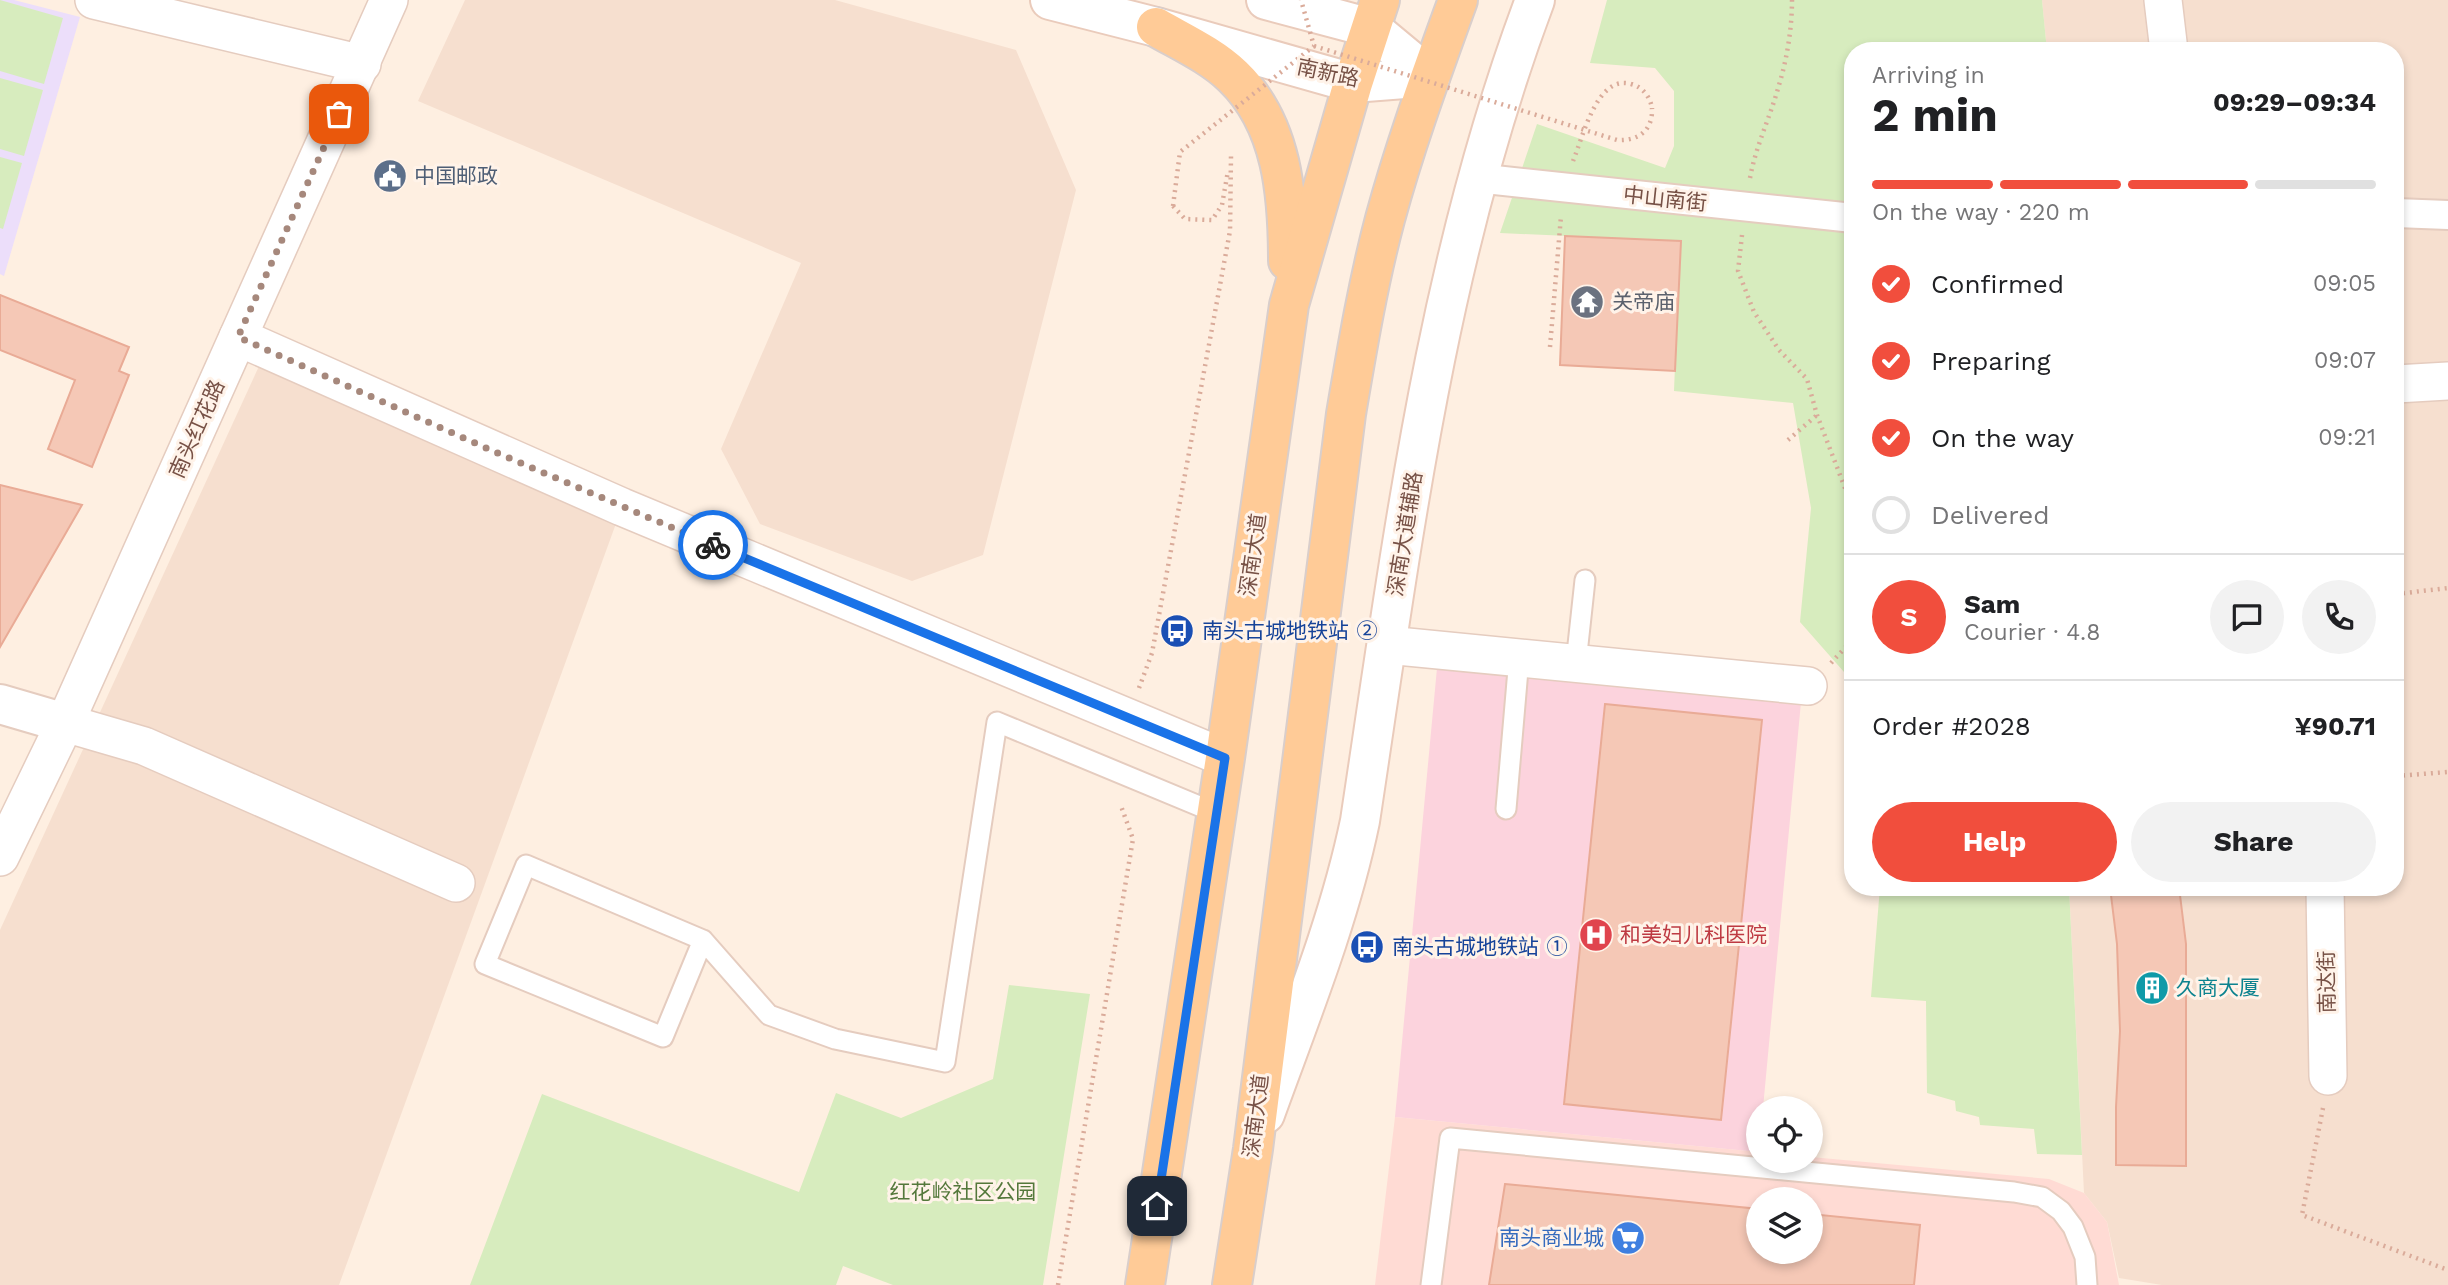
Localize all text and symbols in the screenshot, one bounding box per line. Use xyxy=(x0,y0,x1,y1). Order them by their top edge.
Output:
street label: 南新路 xyxy=(1295,54,1362,91)
text: Arriving in xyxy=(1872,62,1985,89)
pin xyxy=(309,84,369,144)
text: 09:29–09:34 xyxy=(2213,87,2376,117)
text: 2 min xyxy=(1872,88,1998,142)
icon: bag xyxy=(320,95,358,133)
public building icon: 中国邮政 xyxy=(371,157,409,195)
place label: 中国邮政 xyxy=(414,163,498,188)
street label: 中山南街 xyxy=(1622,182,1708,215)
text: On the way · 220 m xyxy=(1872,199,2090,226)
icon: check xyxy=(1872,265,1910,303)
text: Confirmed xyxy=(1931,269,2064,299)
text: 09:05 xyxy=(2313,270,2376,297)
temple icon: 关帝庙 xyxy=(1568,283,1606,321)
place label: 关帝庙 xyxy=(1612,289,1675,314)
icon: check xyxy=(1872,342,1910,380)
text: Preparing xyxy=(1931,346,2051,376)
text: 09:07 xyxy=(2314,347,2376,374)
street label: 南头红花路 xyxy=(164,376,229,482)
icon: check xyxy=(1872,419,1910,457)
text: On the way xyxy=(1931,423,2074,453)
text: 09:21 xyxy=(2318,424,2376,451)
street label: 深南大道辅路 xyxy=(1382,470,1427,598)
text: Delivered xyxy=(1931,500,2050,530)
courier xyxy=(678,510,748,580)
street label: 深南大道 xyxy=(1234,512,1271,598)
icon: bike xyxy=(694,526,732,564)
button: chat xyxy=(2210,580,2284,654)
button: phone xyxy=(2302,580,2376,654)
text: Sam xyxy=(1964,589,2020,619)
text: S xyxy=(1901,602,1917,632)
bus stop icon: 南头古城地铁站 ② xyxy=(1158,612,1196,650)
place label: 南头古城地铁站 ② xyxy=(1202,618,1377,643)
text: Courier · 4.8 xyxy=(1964,619,2100,646)
text: Order #2028 xyxy=(1872,711,2031,741)
text: ¥90.71 xyxy=(2295,711,2376,741)
button: Help xyxy=(1872,802,2117,882)
button: Share xyxy=(2131,802,2376,882)
hospital icon: 和美妇儿科医院 xyxy=(1577,916,1615,954)
place label: 和美妇儿科医院 xyxy=(1620,922,1767,947)
bus stop icon: 南头古城地铁站 ① xyxy=(1348,928,1386,966)
place label: 南头古城地铁站 ① xyxy=(1392,934,1567,959)
street label: 南达街 xyxy=(2313,950,2340,1014)
building icon: 久商大厦 xyxy=(2133,969,2171,1007)
place label: 久商大厦 xyxy=(2176,975,2260,1000)
street label: 深南大道 xyxy=(1238,1073,1273,1159)
map controls xyxy=(1746,1096,1823,1264)
button: locate xyxy=(1746,1096,1823,1173)
pin xyxy=(1127,1176,1187,1236)
park label: 红花岭社区公园 xyxy=(890,1179,1037,1204)
icon: home xyxy=(1138,1187,1176,1225)
button: layers xyxy=(1746,1187,1823,1264)
supermarket icon: 南头商业城 xyxy=(1609,1219,1647,1257)
place label: 南头商业城 xyxy=(1499,1225,1604,1250)

